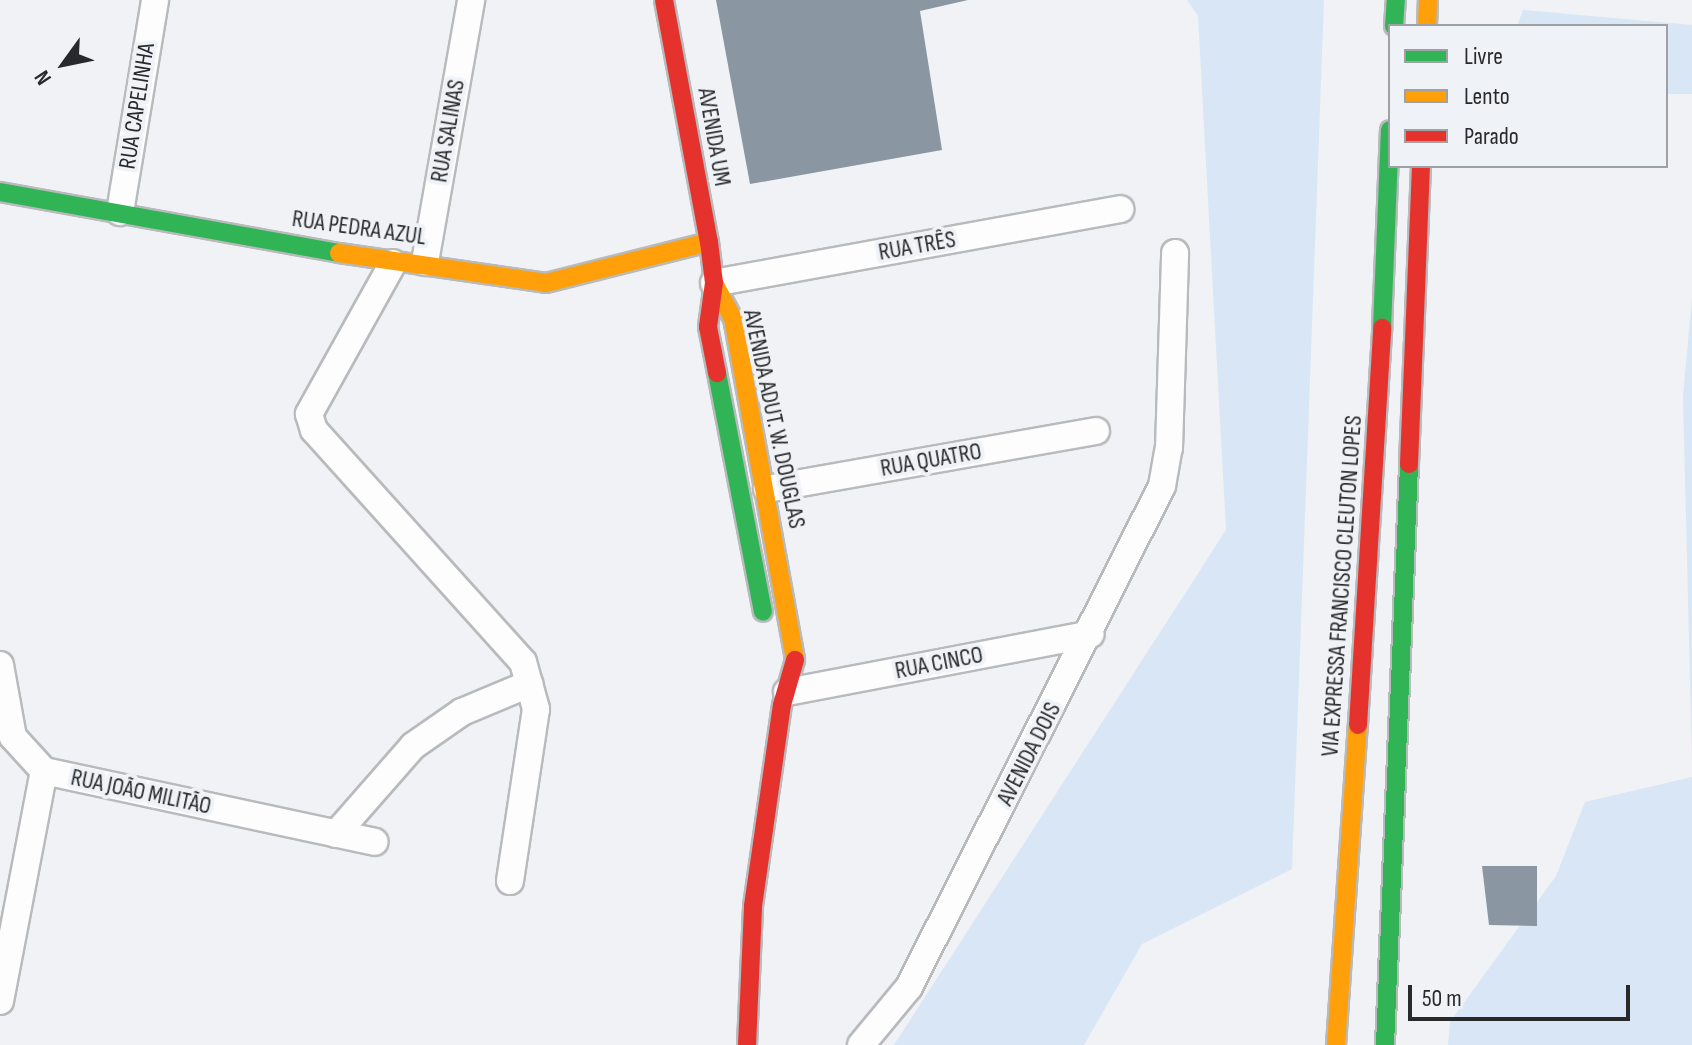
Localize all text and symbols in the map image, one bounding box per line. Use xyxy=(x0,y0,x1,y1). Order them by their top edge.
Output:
north arrow xyxy=(24,24,104,104)
legend xyxy=(1388,24,1668,168)
street label: RUA CAPELINHA xyxy=(113,41,161,171)
text: Livre xyxy=(1464,42,1503,71)
text: N xyxy=(29,65,58,90)
street label: RUA SALINAS xyxy=(425,77,471,185)
text: Lento xyxy=(1464,82,1510,111)
street label: AVENIDA UM xyxy=(691,86,737,188)
text: Parado xyxy=(1464,122,1519,151)
street label: RUA PEDRA AZUL xyxy=(290,204,428,252)
street label: RUA TRÊS xyxy=(876,225,958,267)
street label: AVENIDA ADUT. W. DOUGLAS xyxy=(737,307,811,531)
street label: VIA EXPRESSA FRANCISCO CLEUTON LOPES xyxy=(1316,414,1368,758)
street label: RUA QUATRO xyxy=(878,437,984,483)
street label: RUA CINCO xyxy=(893,640,985,686)
street label: AVENIDA DOIS xyxy=(991,698,1067,810)
street label: RUA JOÃO MILITÃO xyxy=(68,763,214,821)
scale bar xyxy=(1412,969,1634,1019)
text: 50 m xyxy=(1422,984,1462,1013)

